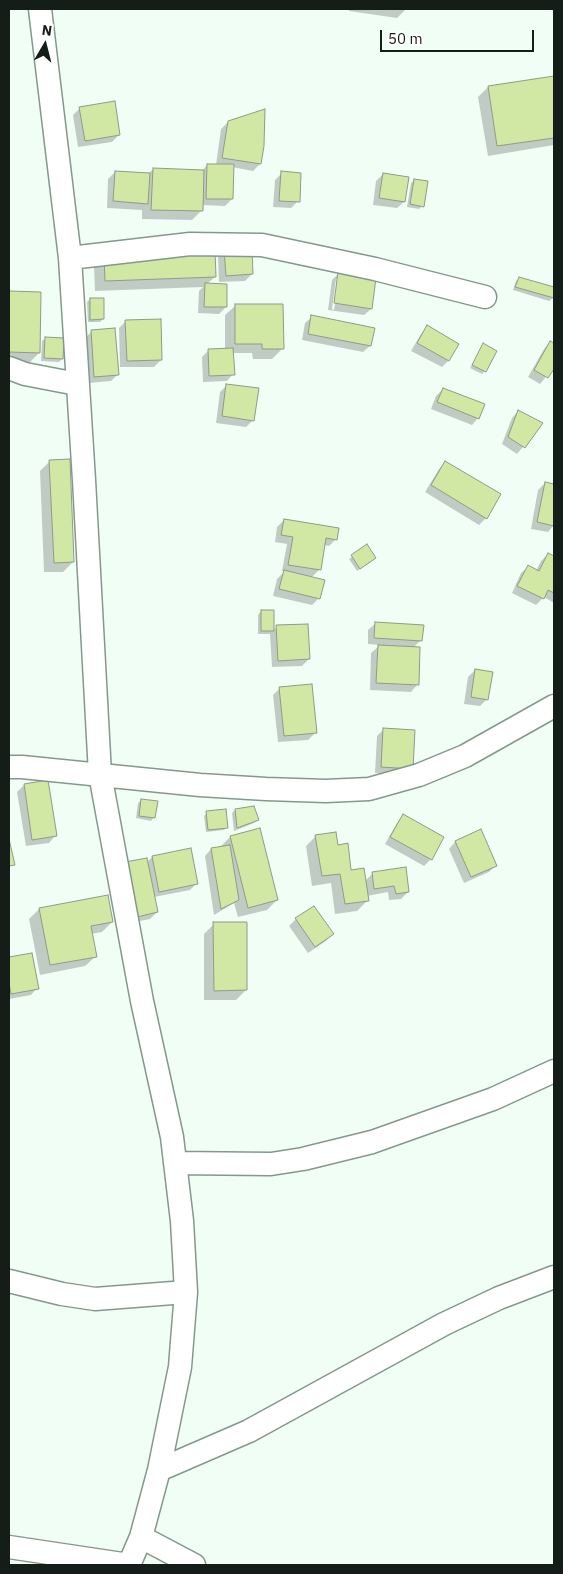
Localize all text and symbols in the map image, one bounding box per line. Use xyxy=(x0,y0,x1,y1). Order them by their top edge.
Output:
north arrow xyxy=(20,20,70,70)
scale bar xyxy=(383,20,537,52)
text: N xyxy=(41,21,53,40)
text: 50 m xyxy=(388,29,423,48)

